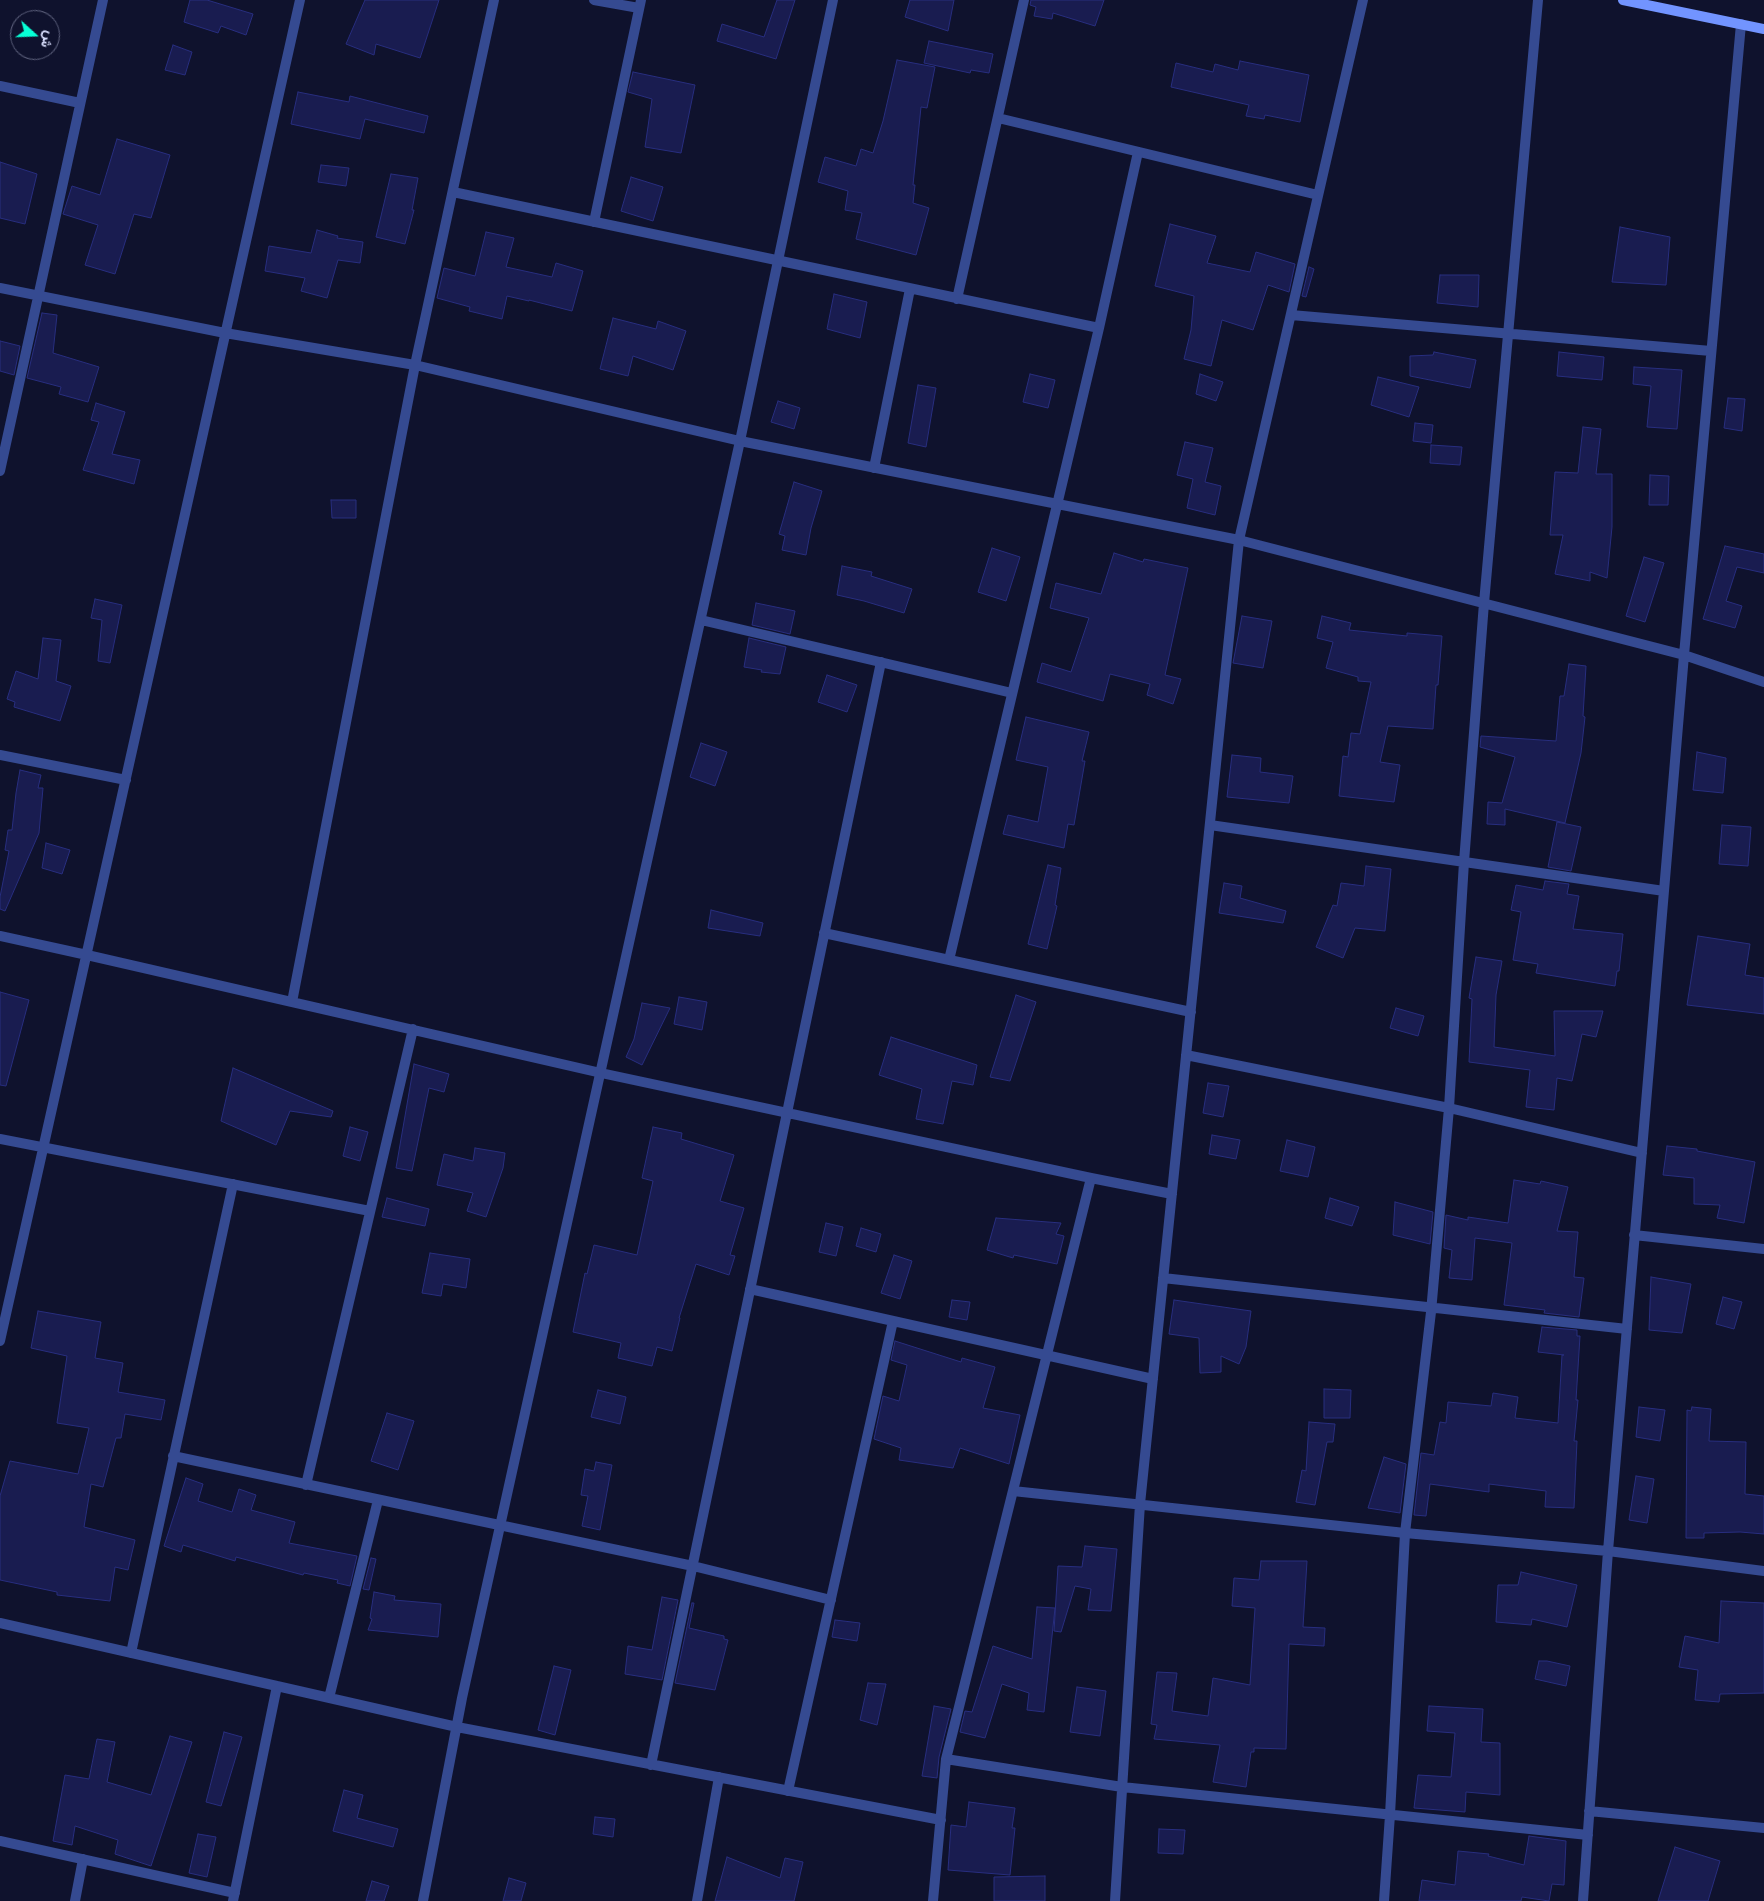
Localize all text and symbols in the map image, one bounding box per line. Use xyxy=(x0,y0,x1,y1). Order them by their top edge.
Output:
north arrow xyxy=(10,10,60,60)
text: ش xyxy=(37,29,60,51)

